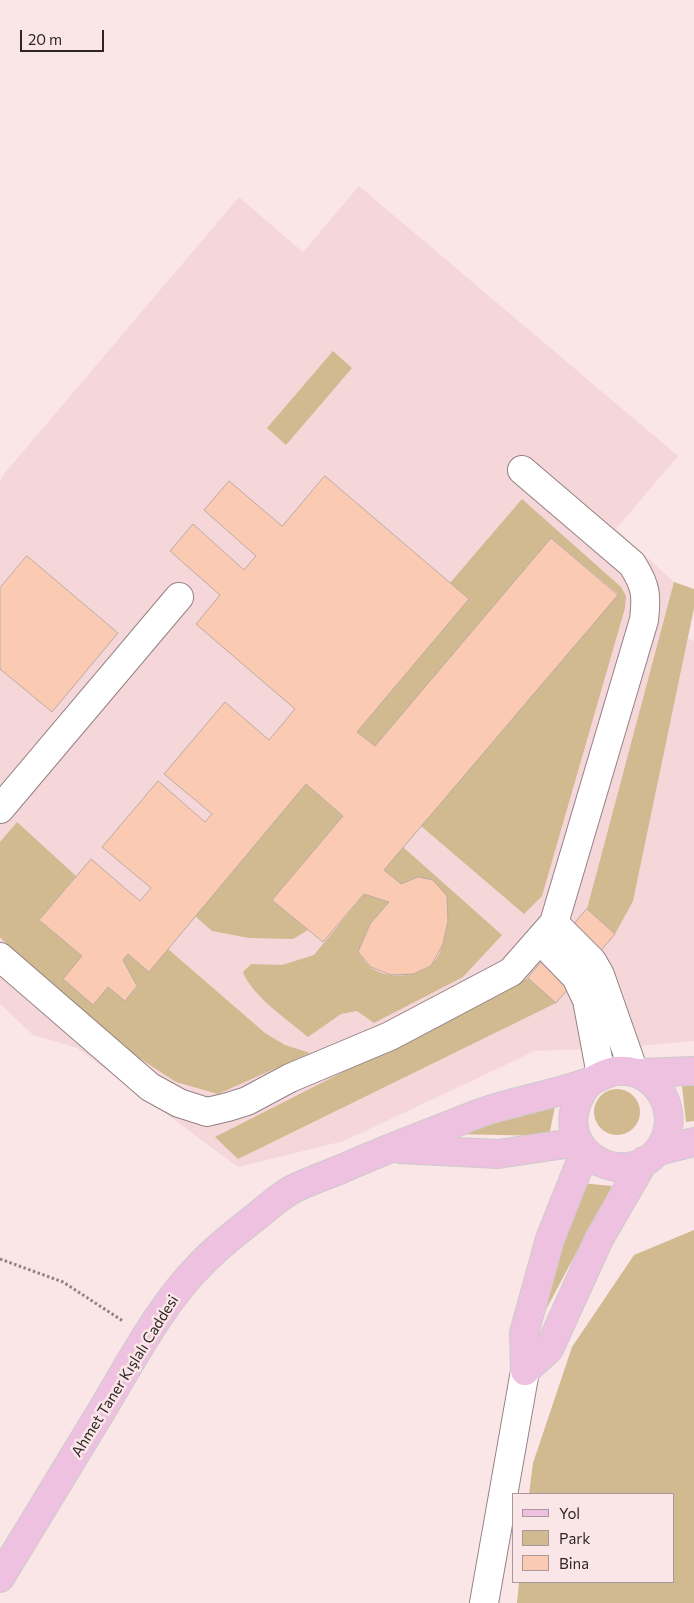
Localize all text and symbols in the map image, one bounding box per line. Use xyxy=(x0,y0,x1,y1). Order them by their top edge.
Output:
scale bar xyxy=(22,20,106,52)
text: 20 m xyxy=(28,30,62,48)
street label: Ahmet Taner Kışlalı Caddesi xyxy=(68,1292,182,1460)
legend xyxy=(512,1493,674,1583)
text: Yol xyxy=(559,1504,580,1522)
text: Park xyxy=(559,1529,590,1547)
text: Bina xyxy=(559,1554,589,1572)

